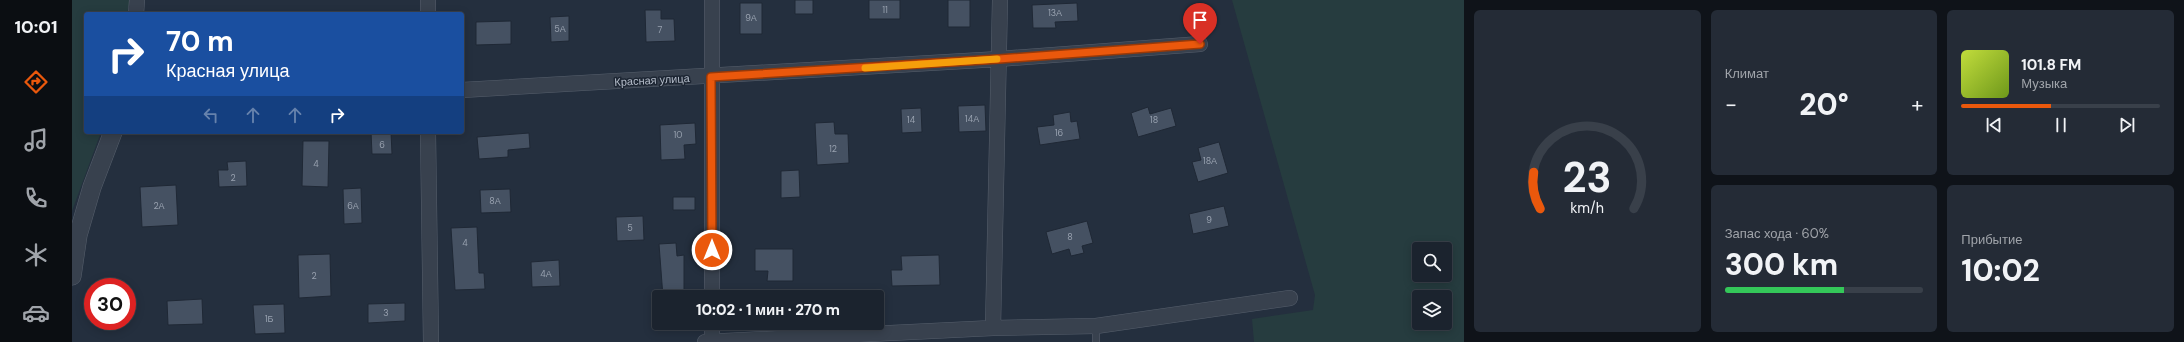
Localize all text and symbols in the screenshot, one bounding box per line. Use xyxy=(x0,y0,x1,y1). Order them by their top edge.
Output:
pin xyxy=(1183,3,1217,44)
house number: 11 xyxy=(882,4,888,16)
house number: 13А xyxy=(1048,7,1062,19)
icon: arrive xyxy=(1189,9,1211,31)
house number: 9А xyxy=(745,12,757,24)
text: 10:01 xyxy=(14,15,58,39)
text: 70 m xyxy=(166,23,234,60)
house number: 5А xyxy=(554,23,566,35)
house number: 7 xyxy=(658,24,663,36)
icon: right xyxy=(100,28,152,80)
text: 101.8 FM xyxy=(2021,55,2081,75)
text: Красная улица xyxy=(166,59,289,83)
text: Климат xyxy=(1725,65,1769,82)
icon: directions xyxy=(22,68,50,96)
street label: Красная улица xyxy=(614,71,691,89)
text: Музыка xyxy=(2021,75,2067,92)
text: 20° xyxy=(1799,85,1849,124)
text: − xyxy=(1725,90,1737,119)
text: + xyxy=(1911,90,1923,119)
icon: left xyxy=(200,104,222,126)
icon: ahead xyxy=(242,104,264,126)
icon: ahead xyxy=(284,104,306,126)
icon: right xyxy=(326,104,348,126)
house number: 14А xyxy=(965,113,979,125)
house number: 14 xyxy=(907,114,916,126)
house number: 18 xyxy=(1150,114,1158,126)
icon: previous xyxy=(1983,114,2005,136)
icon: pause xyxy=(2050,114,2072,136)
icon: next xyxy=(2116,114,2138,136)
icon: music xyxy=(22,126,50,154)
house number: 16 xyxy=(1055,127,1064,139)
house number: 10 xyxy=(674,129,682,141)
house number: 6 xyxy=(379,139,385,151)
house number: 12 xyxy=(829,143,837,155)
text: 23 xyxy=(1563,151,1612,205)
house number: 18А xyxy=(1203,155,1217,167)
house number: 4 xyxy=(313,158,319,170)
house number: 2 xyxy=(230,172,236,184)
icon: phone xyxy=(22,184,50,212)
house number: 8А xyxy=(489,195,501,207)
text: km/h xyxy=(1570,199,1604,217)
house number: 2А xyxy=(153,200,165,212)
house number: 6А xyxy=(347,200,359,212)
house number: 9 xyxy=(1206,214,1212,226)
house number: 5 xyxy=(627,222,633,234)
text: Запас хода · 60% xyxy=(1725,225,1829,242)
position arrow xyxy=(691,229,733,271)
house number: 8 xyxy=(1067,231,1073,243)
text: Прибытие xyxy=(1961,231,2022,248)
house number: 4 xyxy=(462,237,468,249)
icon: climate xyxy=(22,241,50,269)
map controls xyxy=(1412,242,1452,330)
button: search xyxy=(1412,242,1452,282)
text: 300 km xyxy=(1725,245,1838,284)
text: 10:02 xyxy=(1961,251,2040,290)
house number: 4А xyxy=(540,268,552,280)
house number: 2 xyxy=(311,270,317,282)
speed limit sign: 30 xyxy=(84,278,136,330)
button: layers xyxy=(1412,290,1452,330)
icon: car xyxy=(22,299,50,327)
text: 10:02 · 1 мин · 270 m xyxy=(696,300,840,320)
house number: 3 xyxy=(383,307,389,319)
house number: 1Б xyxy=(265,313,273,325)

